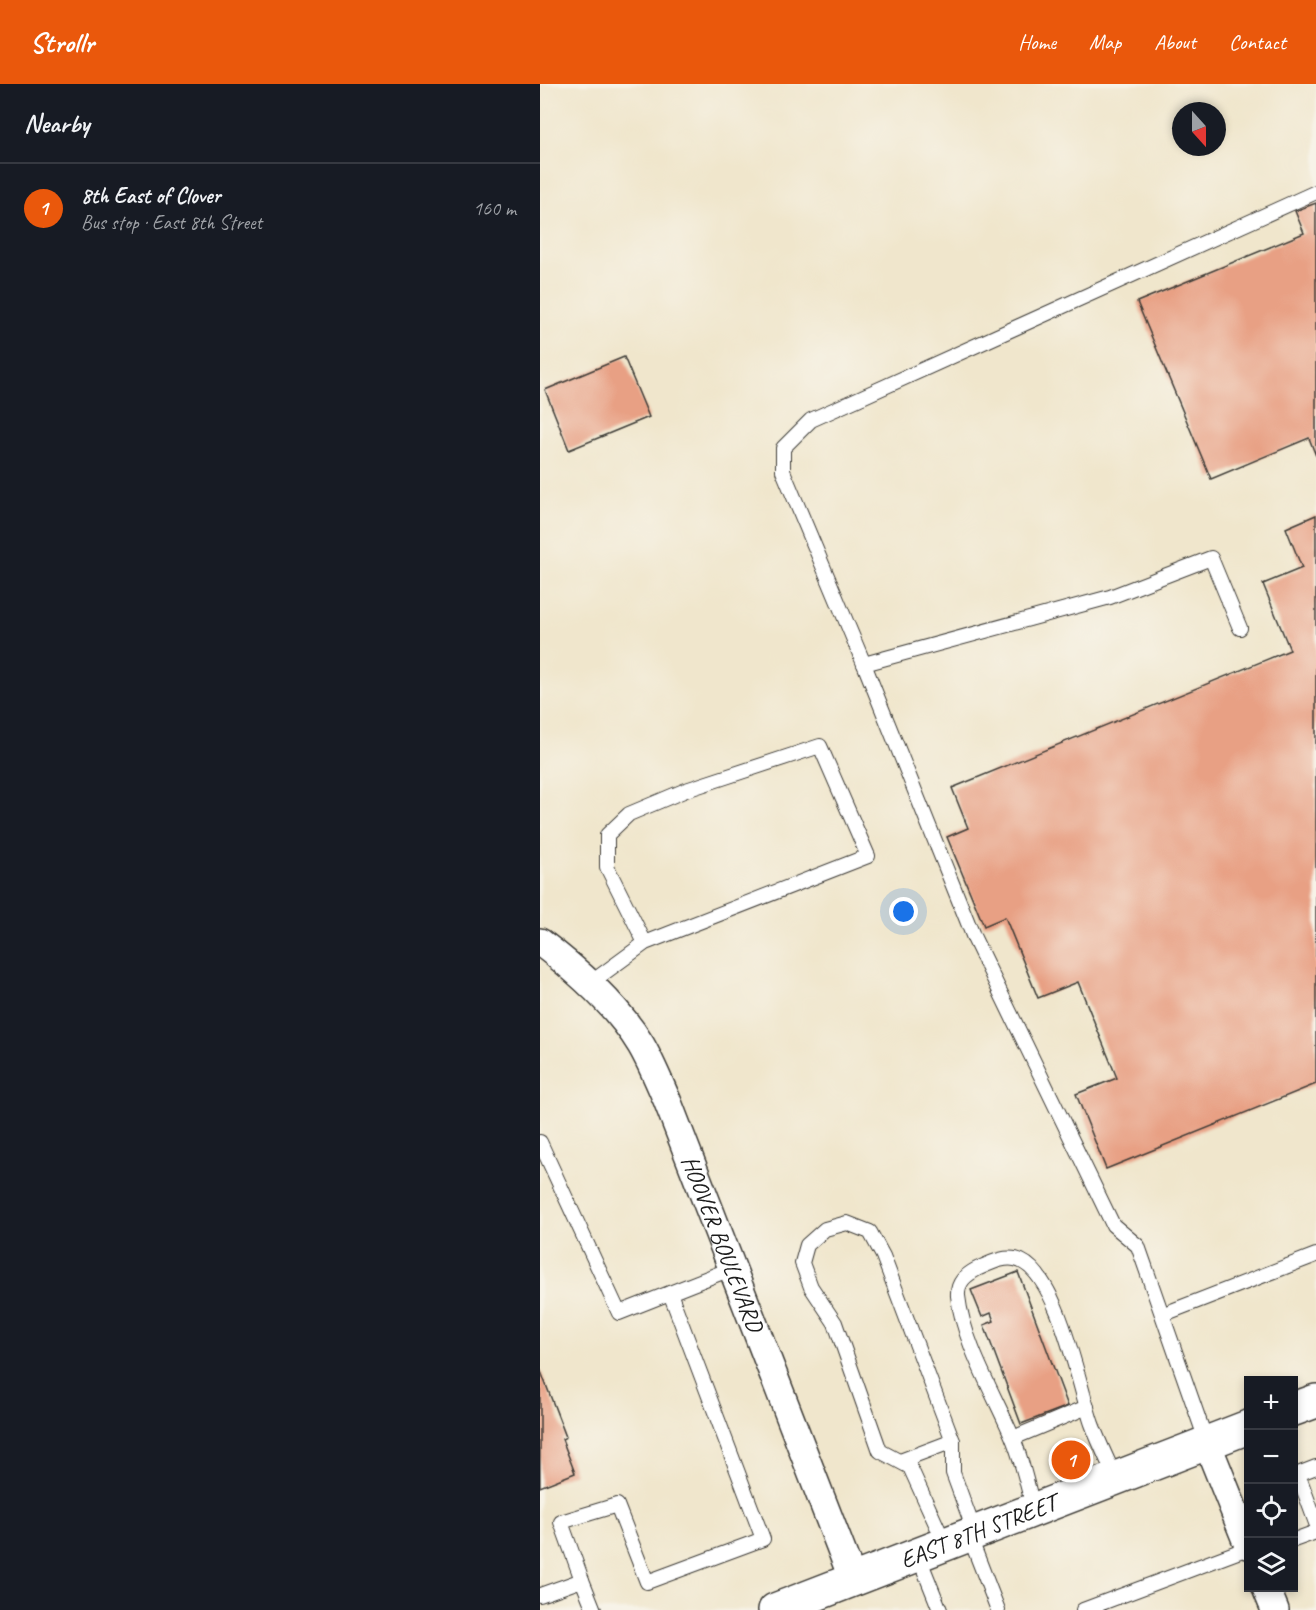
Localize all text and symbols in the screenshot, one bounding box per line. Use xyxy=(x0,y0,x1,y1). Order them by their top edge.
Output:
text: Strollr xyxy=(30,25,94,60)
text: Home xyxy=(1018,29,1056,55)
text: Map xyxy=(1089,29,1121,55)
text: About xyxy=(1154,29,1196,55)
text: Contact xyxy=(1229,29,1286,55)
north arrow xyxy=(1172,102,1226,156)
text: Nearby xyxy=(24,107,89,140)
text: 8th East of Clover xyxy=(81,182,220,210)
text: 1 xyxy=(39,196,48,221)
text: 160 m xyxy=(473,196,516,221)
text: Bus stop · East 8th Street xyxy=(81,210,262,235)
your location xyxy=(889,897,918,926)
street label: HOOVER BOULEVARD xyxy=(675,1151,771,1338)
map controls xyxy=(1244,1376,1298,1592)
button: + xyxy=(1244,1376,1298,1430)
button: − xyxy=(1244,1430,1298,1484)
pin: 1 xyxy=(1052,1438,1090,1482)
button: locate xyxy=(1244,1484,1298,1538)
street label: EAST 8TH STREET xyxy=(896,1485,1066,1575)
button: layers xyxy=(1244,1538,1298,1592)

